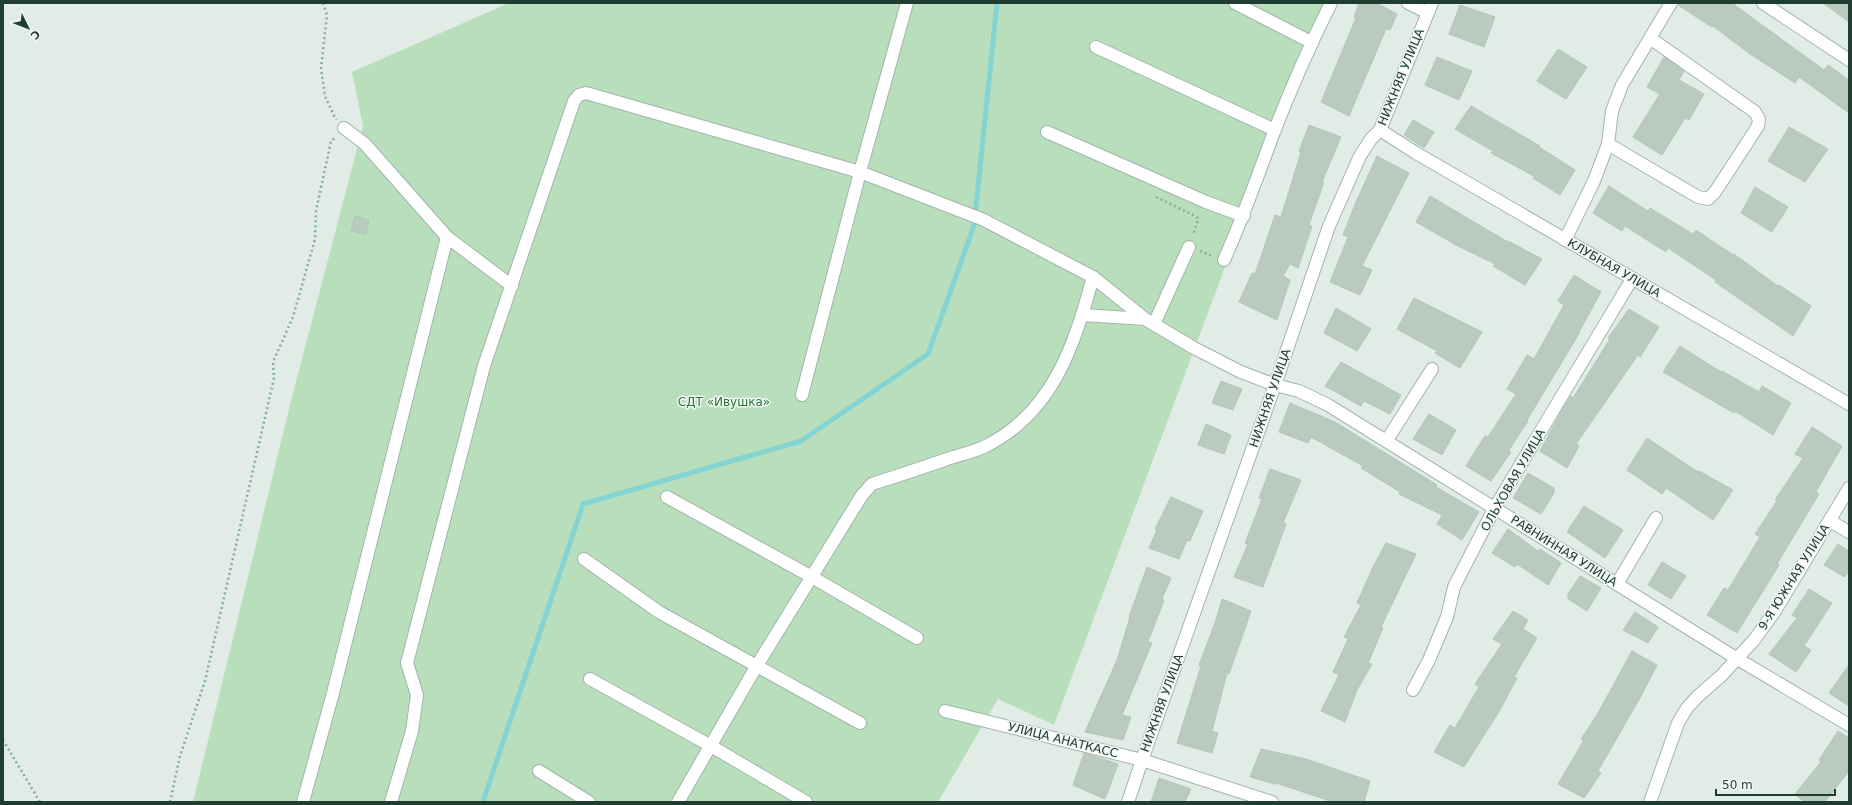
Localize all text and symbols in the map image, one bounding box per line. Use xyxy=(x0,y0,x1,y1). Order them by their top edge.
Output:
north arrow xyxy=(8,8,48,48)
street label: НИЖНЯЯ УЛИЦА xyxy=(1375,26,1427,128)
text: С xyxy=(27,27,42,42)
street label: КЛУБНАЯ УЛИЦА xyxy=(1565,236,1664,301)
street label: НИЖНЯЯ УЛИЦА xyxy=(1247,346,1294,449)
park label: СДТ «Ивушка» xyxy=(678,395,770,409)
street label: ОЛЬХОВАЯ УЛИЦА xyxy=(1478,426,1548,534)
street label: РАВНИННАЯ УЛИЦА xyxy=(1508,512,1620,590)
street label: 9-Я ЮЖНАЯ УЛИЦА xyxy=(1756,521,1833,633)
street label: НИЖНЯЯ УЛИЦА xyxy=(1138,651,1187,754)
street label: УЛИЦА АНАТКАСС xyxy=(1007,720,1119,760)
scale bar xyxy=(1716,771,1835,797)
text: 50 m xyxy=(1722,778,1753,792)

